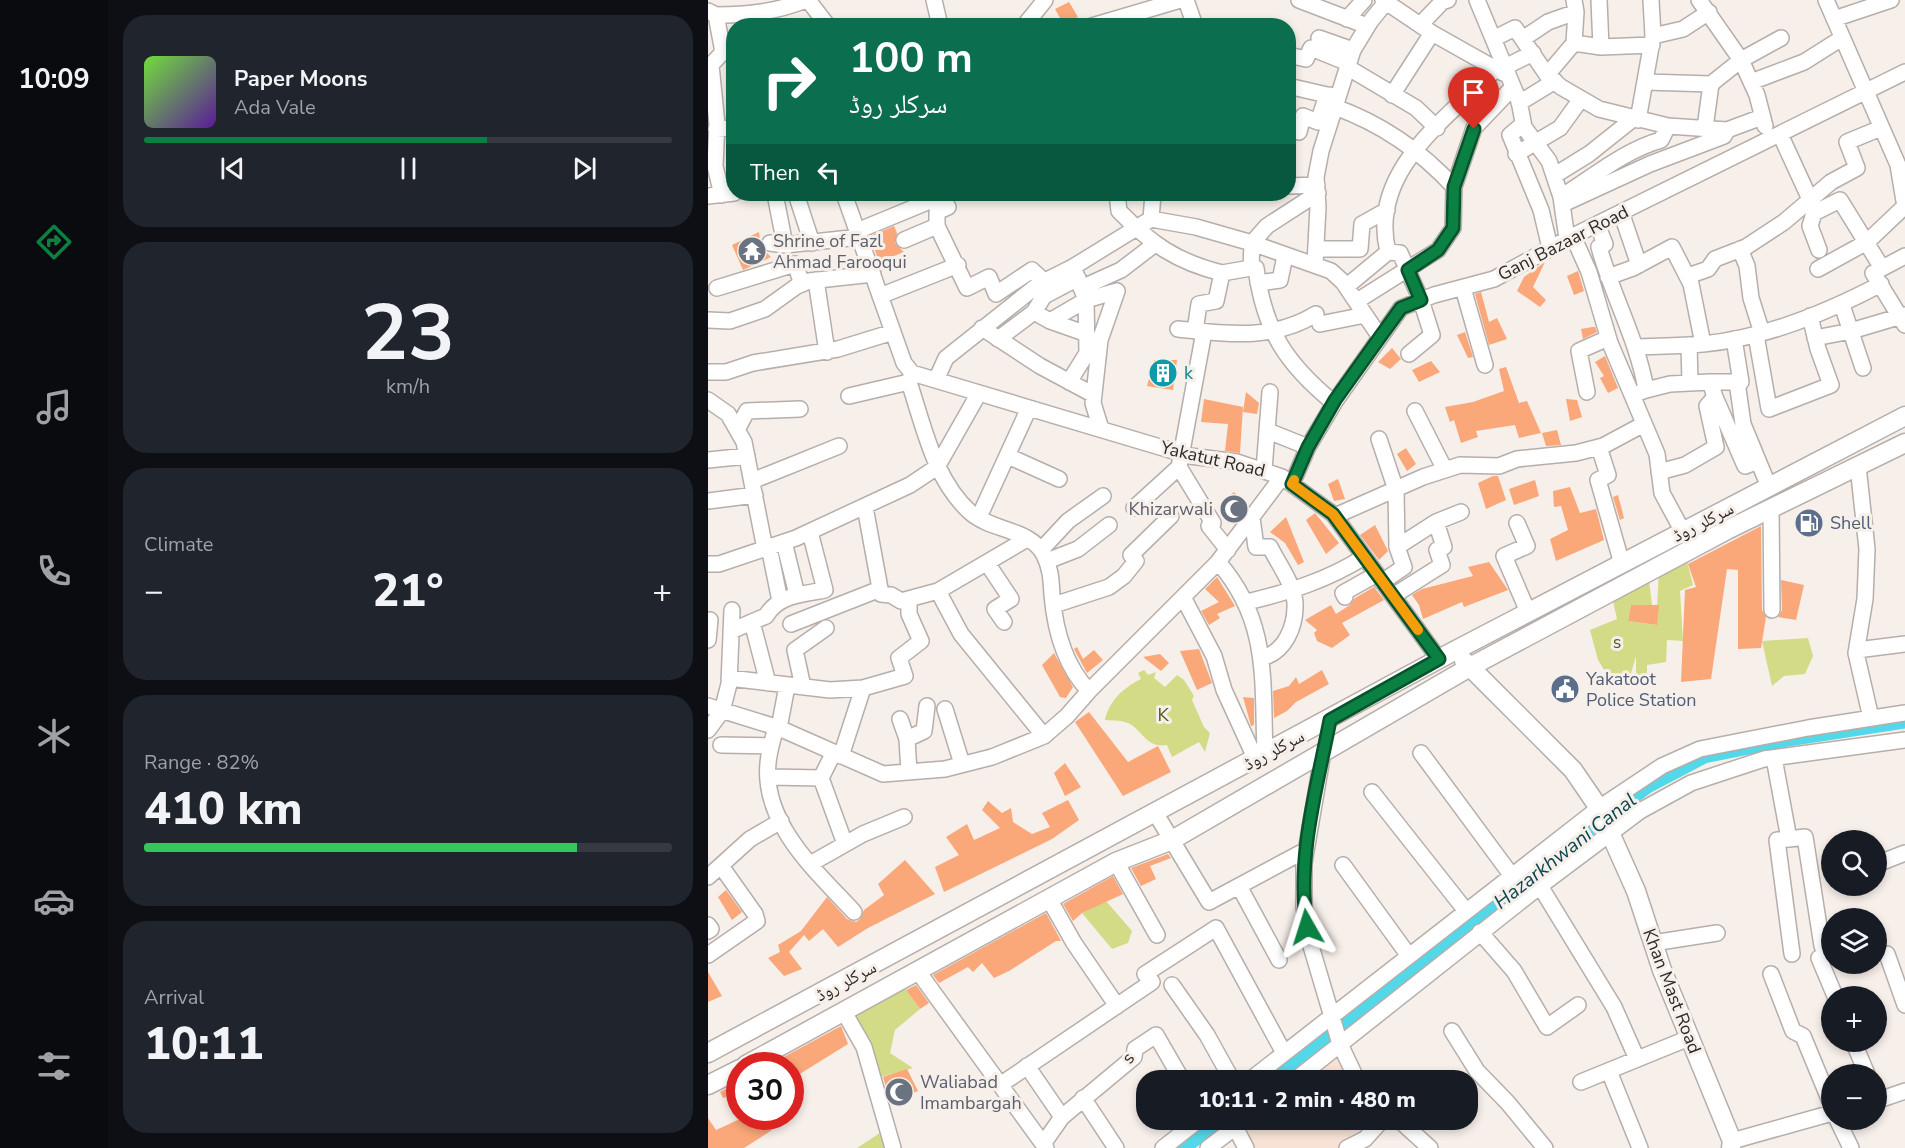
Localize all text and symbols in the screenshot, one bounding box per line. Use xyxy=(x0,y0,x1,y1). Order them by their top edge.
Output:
text: 100 m xyxy=(849,30,973,87)
icon: right xyxy=(750,42,828,120)
text: 10:09 xyxy=(18,61,90,98)
text: Paper Moons xyxy=(234,64,368,94)
pin xyxy=(1448,67,1499,129)
icon: arrive xyxy=(1457,76,1490,109)
text: سرکلر روڈ xyxy=(849,86,948,123)
text: Ada Vale xyxy=(234,94,316,121)
icon: previous xyxy=(216,152,249,185)
icon: pause xyxy=(392,152,425,185)
icon: next xyxy=(568,152,601,185)
icon: left xyxy=(812,156,845,189)
text: Then xyxy=(750,158,800,188)
street label: Ganj Bazaar Road xyxy=(1494,200,1632,286)
icon: directions xyxy=(33,221,75,263)
place label: Shrine of Fazl Ahmad Farooqui xyxy=(773,229,907,274)
temple icon: Shrine of Fazl Ahmad Farooqui xyxy=(736,235,768,267)
text: 23 xyxy=(361,280,455,387)
building icon: k xyxy=(1147,357,1179,389)
place label: k xyxy=(1184,361,1194,385)
text: km/h xyxy=(386,373,430,400)
icon: music xyxy=(33,386,75,428)
street label: Yakatut Road xyxy=(1157,435,1268,483)
mosque icon: Khizarwali xyxy=(1218,493,1250,525)
street label: سرکلر روڈ xyxy=(1668,496,1738,548)
place label: Khizarwali xyxy=(1129,497,1213,521)
fuel station icon: Shell xyxy=(1793,507,1825,539)
place label: Shell xyxy=(1830,511,1872,535)
text: Climate xyxy=(144,531,213,558)
icon: phone xyxy=(33,550,75,592)
text: 21° xyxy=(372,561,444,622)
text: − xyxy=(144,569,164,614)
text: + xyxy=(652,569,672,614)
park label: s xyxy=(1613,630,1621,654)
place label: Yakatoot Police Station xyxy=(1585,667,1696,712)
public building icon: Yakatoot Police Station xyxy=(1549,673,1581,705)
park label: K xyxy=(1157,703,1169,727)
icon: climate xyxy=(33,715,75,757)
street label: سرکلر روڈ xyxy=(1239,724,1309,776)
text: Range · 82% xyxy=(144,749,259,776)
text: 410 km xyxy=(144,779,303,840)
water label: Hazarkhwani Canal xyxy=(1488,787,1642,915)
map controls xyxy=(1821,830,1887,1130)
button: search xyxy=(1821,830,1887,896)
icon: car xyxy=(33,880,75,922)
position arrow xyxy=(1275,895,1339,959)
button: layers xyxy=(1821,908,1887,974)
street label: Khan Mast Road xyxy=(1637,925,1707,1057)
street label: سرکلر روڈ xyxy=(811,955,881,1007)
text: Arrival xyxy=(144,984,204,1011)
button: + xyxy=(1821,986,1887,1052)
text: 10:11 xyxy=(144,1014,264,1075)
icon: filters xyxy=(33,1045,75,1087)
street label: s xyxy=(1116,1047,1140,1069)
speed limit sign: 30 xyxy=(726,1052,804,1130)
button: − xyxy=(1821,1064,1887,1130)
place label: Waliabad Imambargah xyxy=(920,1070,1022,1115)
mosque icon: Waliabad Imambargah xyxy=(883,1076,915,1108)
text: 10:11 · 2 min · 480 m xyxy=(1198,1085,1416,1115)

